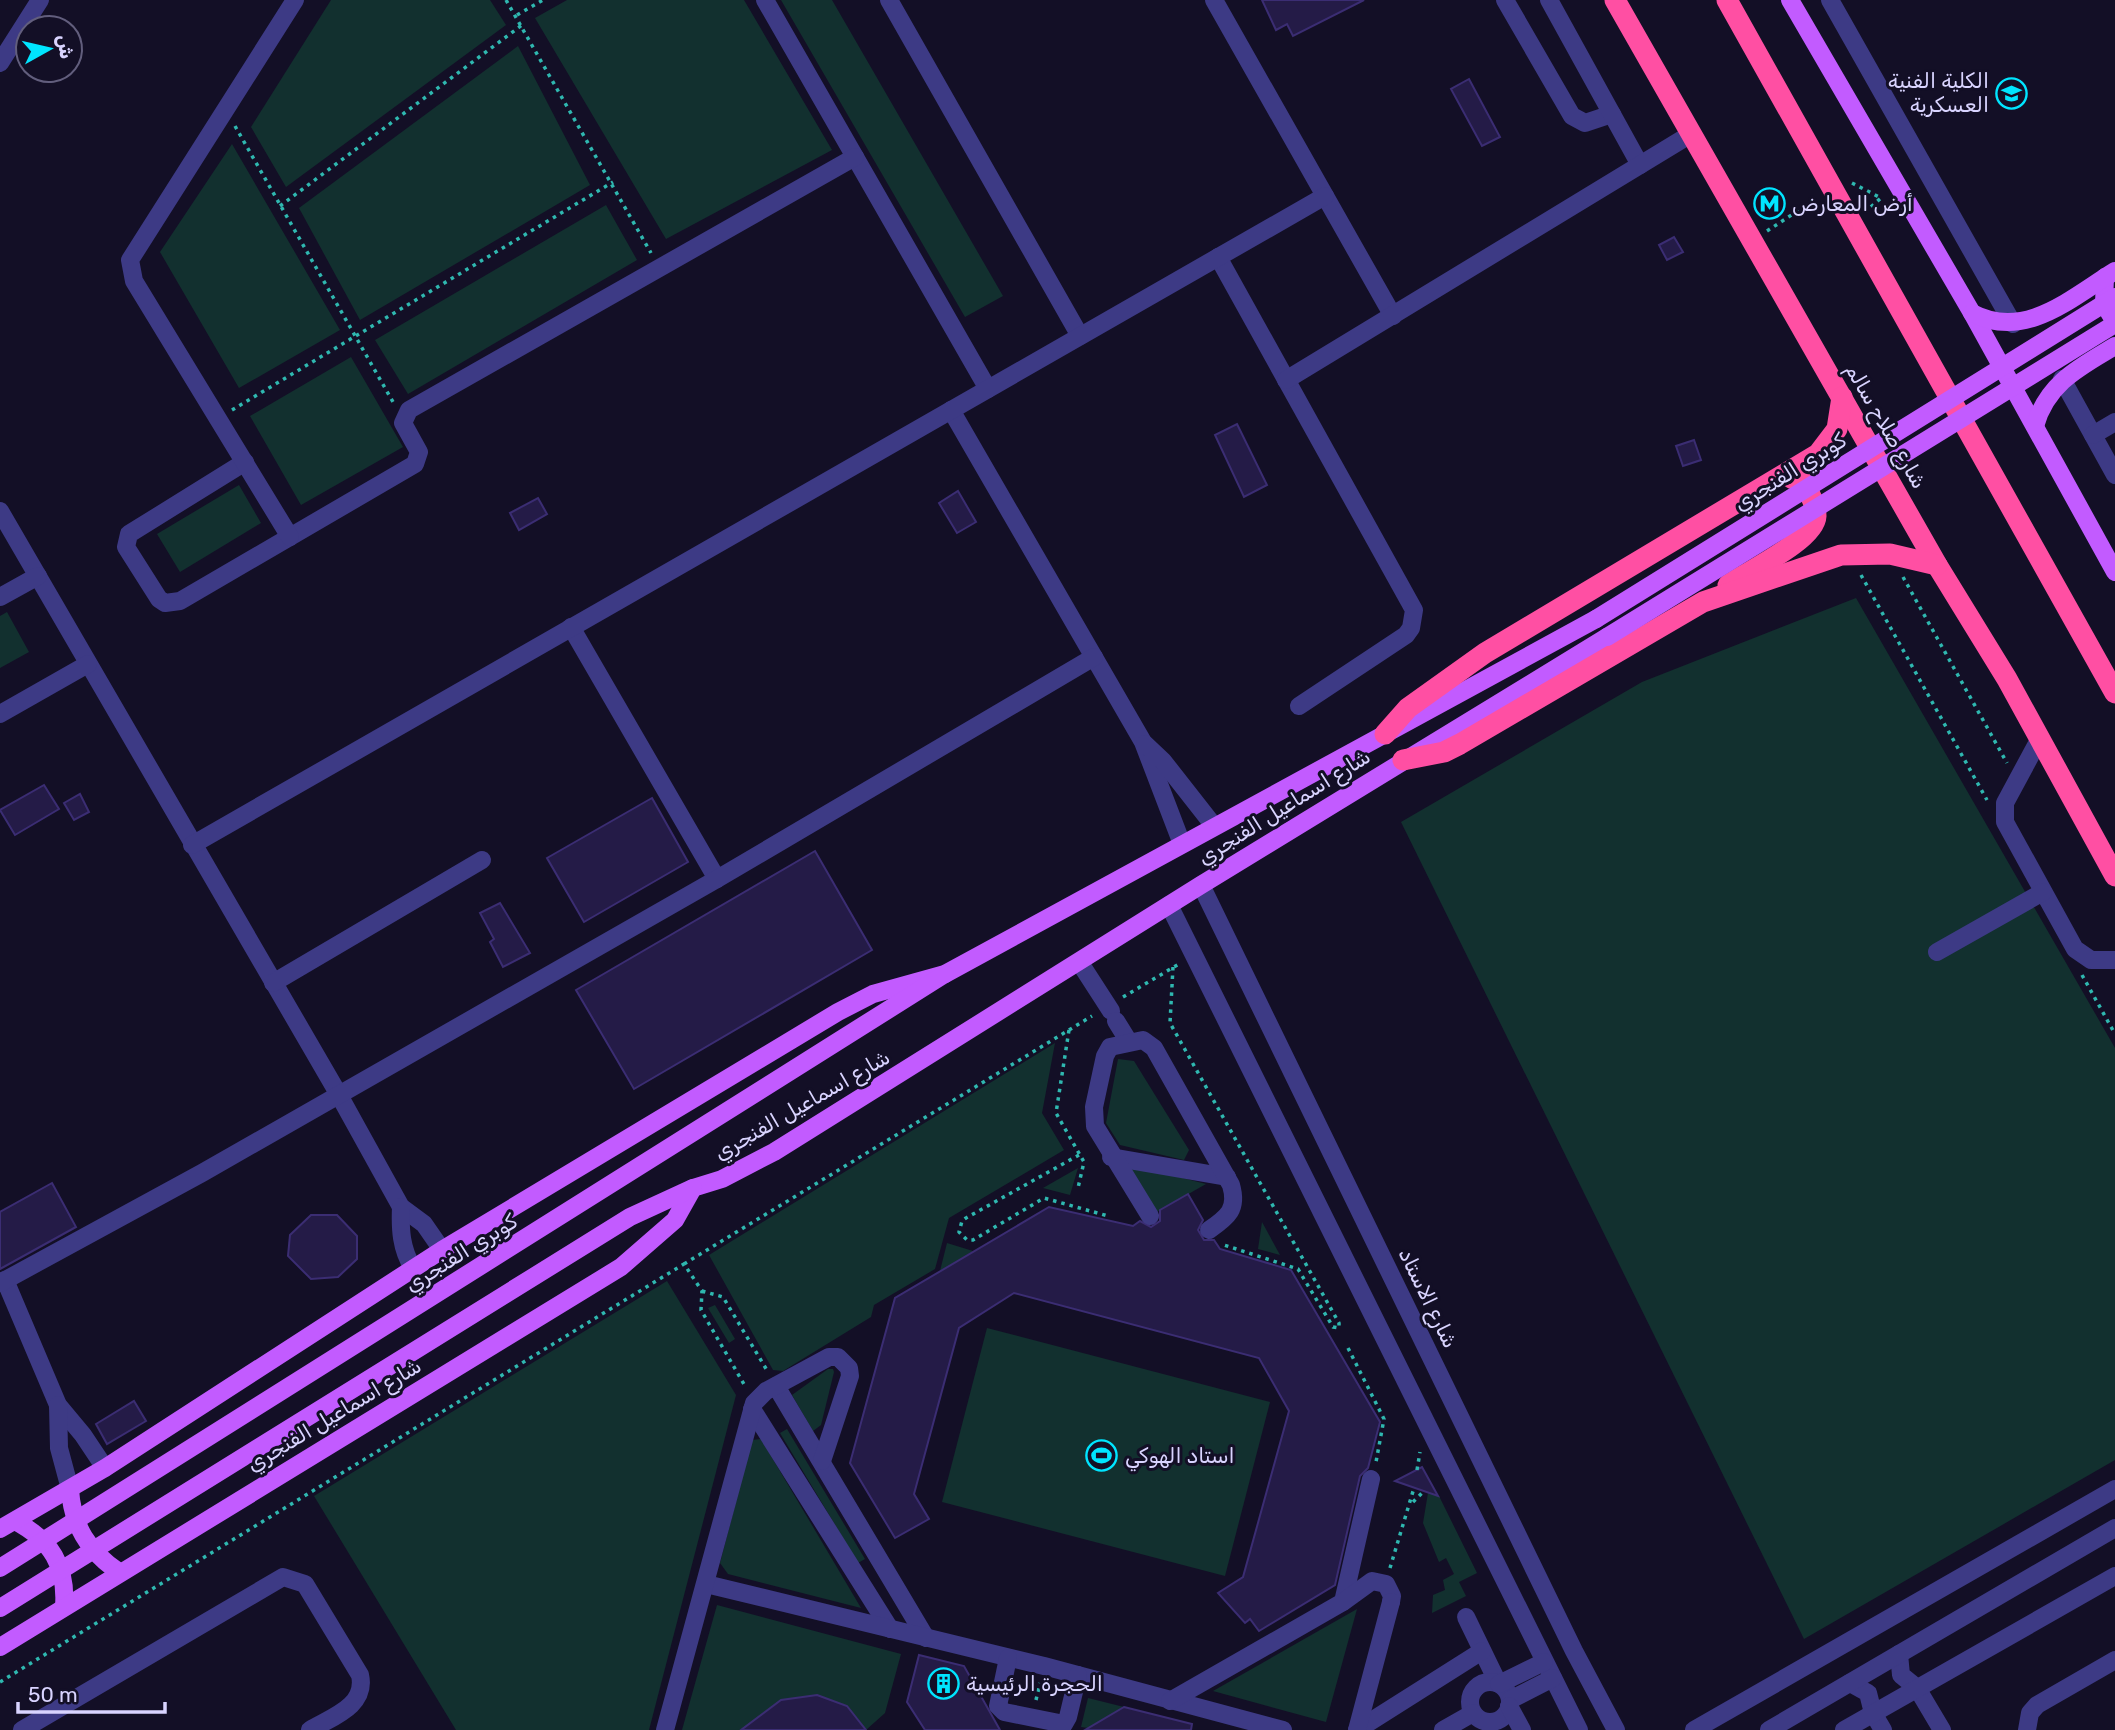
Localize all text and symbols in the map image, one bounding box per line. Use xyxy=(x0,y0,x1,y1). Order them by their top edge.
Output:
north arrow xyxy=(14,14,84,84)
text: ش xyxy=(52,33,78,60)
place label: الكلية الفنية العسكرية xyxy=(1888,68,1989,117)
school or university icon: الكلية الفنية العسكرية xyxy=(1995,76,2029,110)
metro station icon: أرض المعارض xyxy=(1752,187,1786,221)
place label: أرض المعارض xyxy=(1792,191,1913,216)
street label: شارع صلاح سالم xyxy=(1839,359,1932,494)
street label: كوبري الفنجري xyxy=(1729,427,1852,518)
street label: شارع اسماعيل الفنجري xyxy=(1193,743,1376,872)
street label: شارع اسماعيل الفنجري xyxy=(709,1044,895,1167)
street label: كوبري الفنجري xyxy=(400,1208,523,1299)
street label: شارع الاستاد xyxy=(1392,1244,1463,1353)
street label: شارع اسماعيل الفنجري xyxy=(242,1353,426,1478)
sports icon: استاد الهوكي xyxy=(1085,1439,1119,1473)
place label: استاد الهوكي xyxy=(1125,1443,1235,1472)
building icon: الحجرة الرئيسية xyxy=(926,1667,960,1701)
scale bar xyxy=(18,1670,164,1714)
place label: الحجرة الرئيسية xyxy=(966,1671,1103,1696)
text: 50 m xyxy=(28,1682,78,1707)

